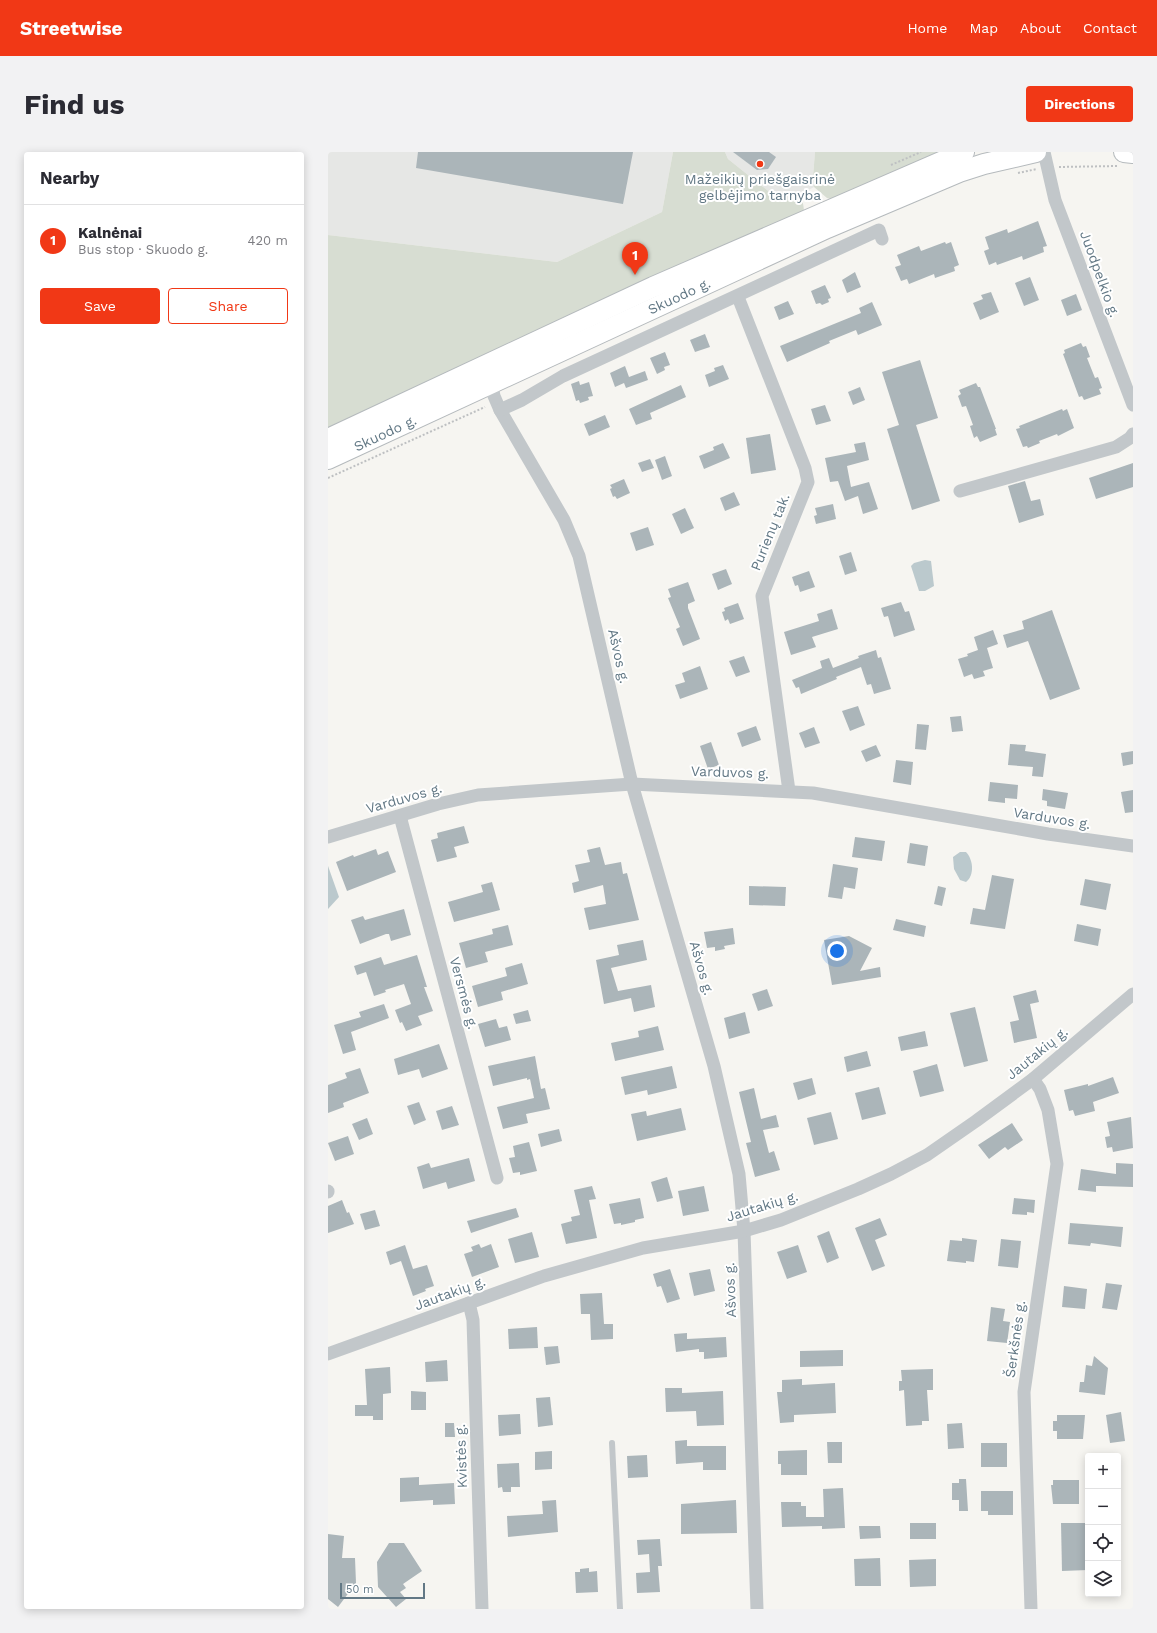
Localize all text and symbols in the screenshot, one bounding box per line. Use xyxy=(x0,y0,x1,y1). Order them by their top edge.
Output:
text: Streetwise xyxy=(20,17,123,40)
text: Home xyxy=(907,20,947,36)
text: Map xyxy=(969,20,998,36)
text: About xyxy=(1020,20,1061,36)
text: Contact xyxy=(1083,20,1137,36)
button: Directions xyxy=(1026,86,1133,122)
text: Find us xyxy=(24,88,124,121)
marker: Mažeikių priešgaisrinė gelbėjimo tarnyba xyxy=(755,159,765,169)
text: Nearby xyxy=(40,168,99,188)
place label: Mažeikių priešgaisrinė gelbėjimo tarnyba xyxy=(685,171,835,203)
text: Kalnėnai xyxy=(78,224,142,242)
street label: Juodpelkio g. xyxy=(1077,229,1123,319)
text: 1 xyxy=(50,233,56,248)
text: 420 m xyxy=(248,233,288,248)
text: Bus stop · Skuodo g. xyxy=(78,242,208,257)
pin: 1 xyxy=(622,242,648,275)
street label: Skuodo g. xyxy=(645,275,713,317)
button: Save xyxy=(40,288,160,324)
button: Share xyxy=(168,288,288,324)
street label: Skuodo g. xyxy=(351,412,419,454)
street label: Purienų tak. xyxy=(747,491,793,573)
street label: Ašvos g. xyxy=(605,627,633,685)
street label: Varduvos g. xyxy=(691,763,769,781)
street label: Varduvos g. xyxy=(364,780,444,816)
street label: Varduvos g. xyxy=(1012,804,1092,832)
street label: Ašvos g. xyxy=(687,939,717,997)
your location xyxy=(827,941,847,961)
street label: Versmės g. xyxy=(447,955,481,1031)
street label: Jautakių g. xyxy=(1003,1023,1071,1083)
street label: Jautakių g. xyxy=(724,1187,800,1225)
street label: Ašvos g. xyxy=(721,1262,739,1318)
street label: Jautakių g. xyxy=(412,1273,488,1313)
street label: Šerkšnės g. xyxy=(1002,1299,1028,1379)
street label: Kvistės g. xyxy=(452,1424,470,1488)
map controls xyxy=(1085,1453,1121,1597)
button: + xyxy=(1085,1453,1121,1489)
button: − xyxy=(1085,1489,1121,1525)
button: locate xyxy=(1085,1525,1121,1561)
button: layers xyxy=(1085,1561,1121,1597)
scale bar xyxy=(340,1581,425,1600)
text: 50 m xyxy=(346,1583,373,1596)

